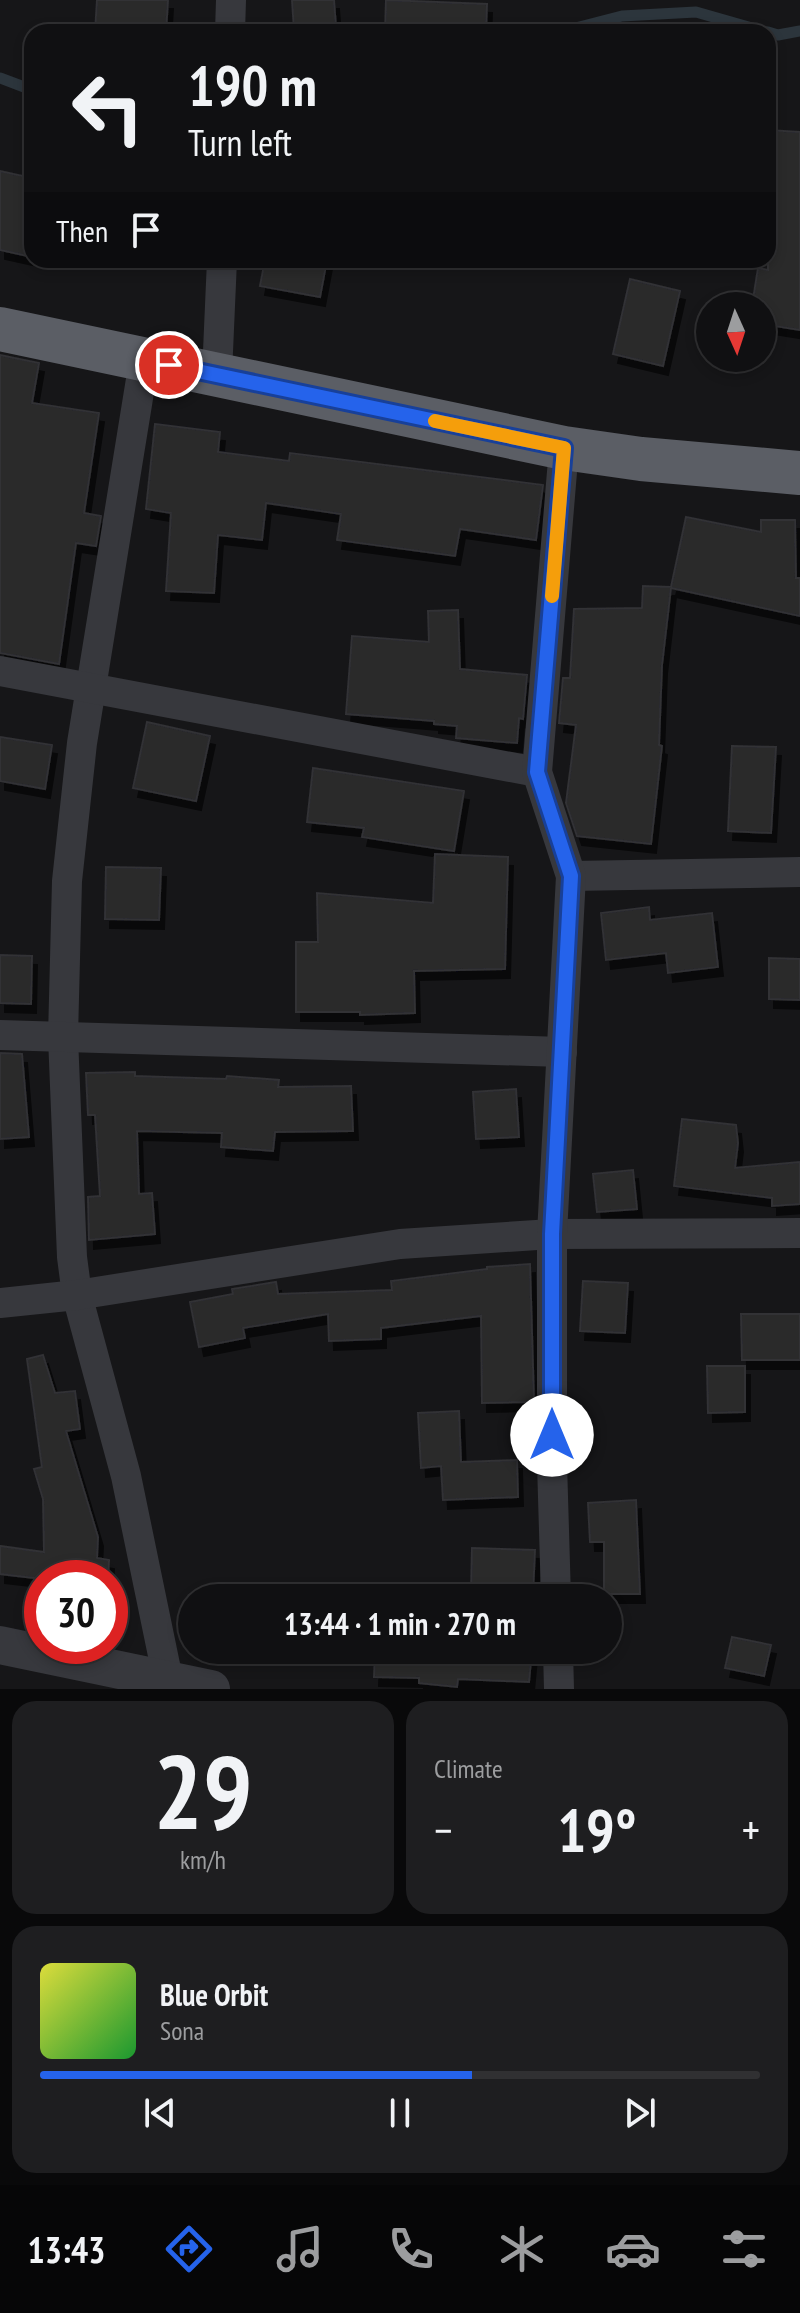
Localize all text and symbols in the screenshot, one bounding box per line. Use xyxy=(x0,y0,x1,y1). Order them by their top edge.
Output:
text: 190 m xyxy=(188,49,317,121)
icon: left xyxy=(56,56,160,160)
text: Turn left xyxy=(188,119,292,166)
icon: arrive xyxy=(124,208,168,252)
text: Then xyxy=(56,211,108,250)
north arrow xyxy=(696,292,776,372)
map controls xyxy=(696,292,776,372)
pin xyxy=(135,331,203,399)
icon: arrive xyxy=(147,343,191,387)
position arrow xyxy=(510,1393,594,1477)
speed limit sign: 30 xyxy=(24,1560,128,1664)
text: 13:44 · 1 min · 270 m xyxy=(284,1604,516,1643)
text: 29 xyxy=(153,1723,253,1858)
text: Climate xyxy=(434,1752,503,1785)
text: 19° xyxy=(557,1791,637,1869)
text: − xyxy=(434,1801,452,1858)
text: + xyxy=(742,1801,760,1858)
text: km/h xyxy=(180,1843,226,1876)
text: Blue Orbit xyxy=(160,1975,268,2014)
text: Sona xyxy=(160,2014,204,2047)
icon: previous xyxy=(138,2091,182,2135)
icon: pause xyxy=(378,2091,422,2135)
icon: next xyxy=(618,2091,662,2135)
icon: directions xyxy=(161,2221,217,2277)
icon: music xyxy=(272,2221,328,2277)
icon: phone xyxy=(383,2221,439,2277)
icon: climate xyxy=(494,2221,550,2277)
icon: car xyxy=(605,2221,661,2277)
icon: filters xyxy=(716,2221,772,2277)
text: 13:43 xyxy=(28,2226,105,2273)

